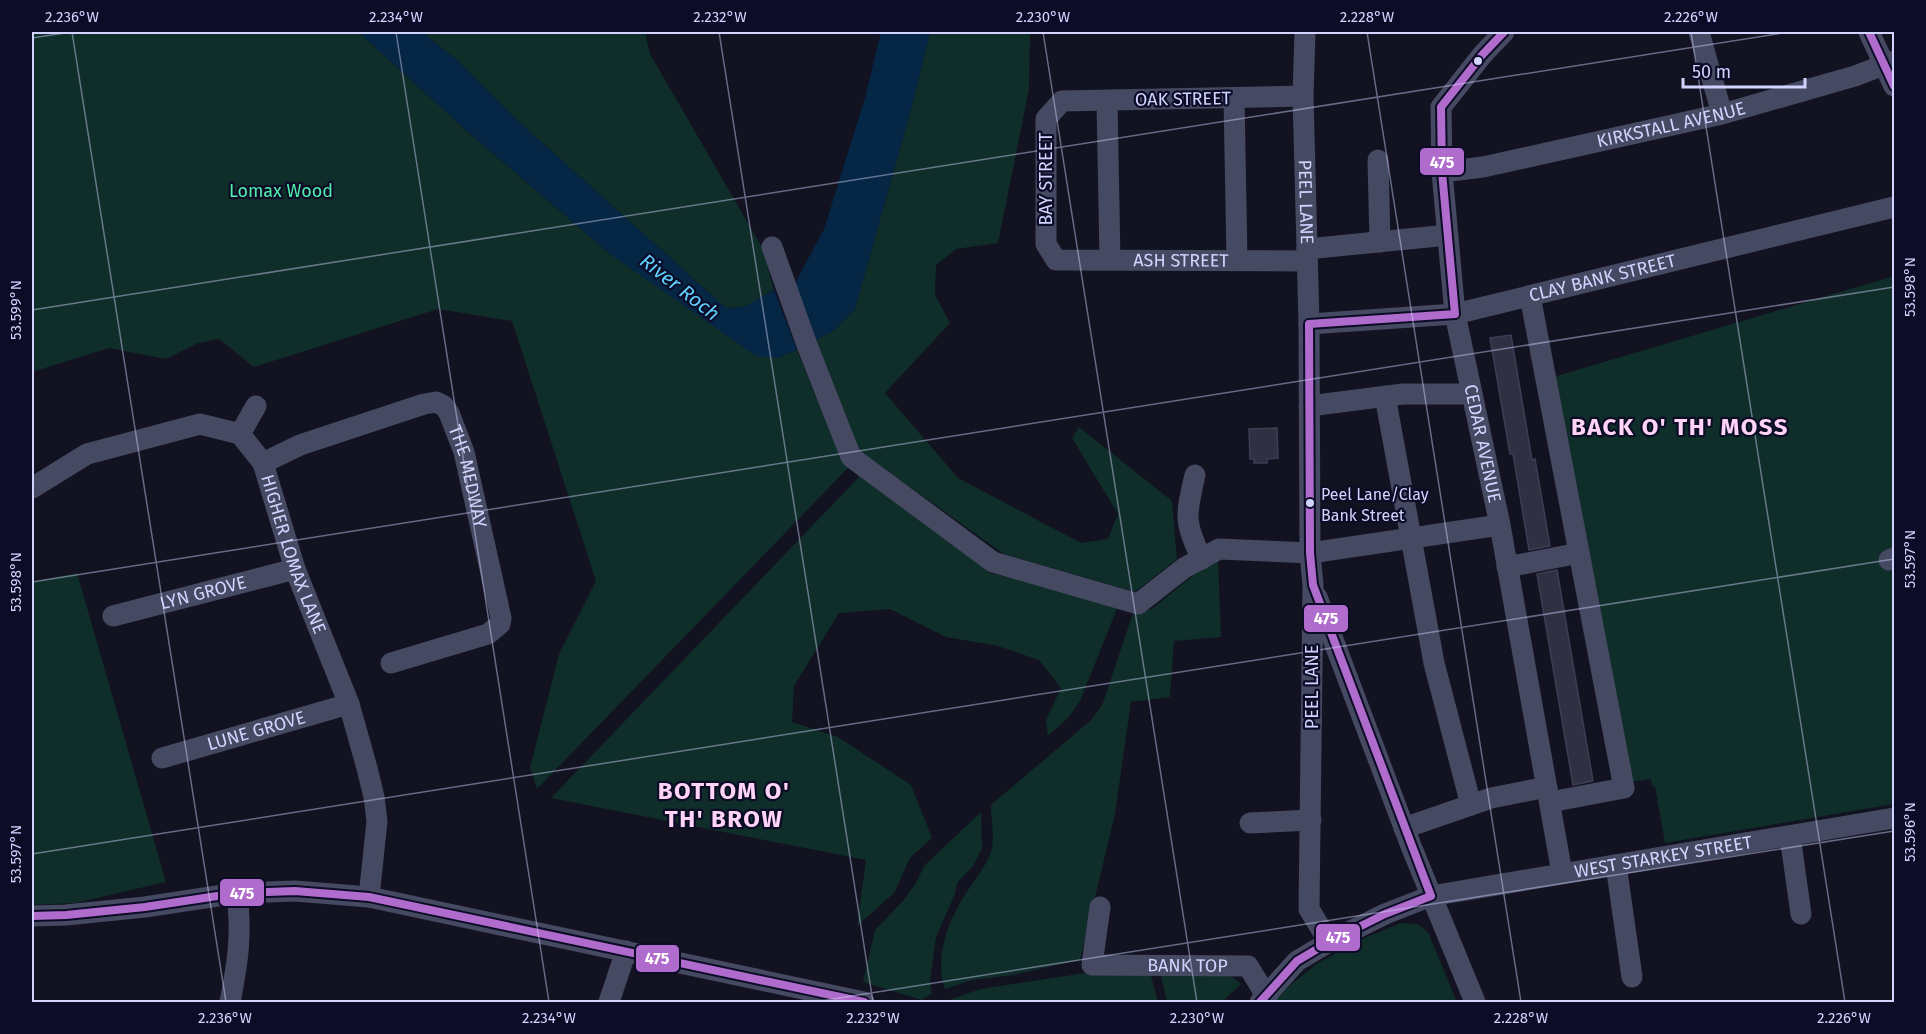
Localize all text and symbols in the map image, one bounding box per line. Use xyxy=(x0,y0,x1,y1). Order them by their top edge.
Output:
text: 2.236°W xyxy=(45,8,100,26)
text: 2.234°W xyxy=(369,8,424,26)
text: 2.232°W xyxy=(693,8,747,26)
text: 2.230°W xyxy=(1016,8,1071,26)
text: 2.228°W xyxy=(1340,8,1395,26)
text: 2.226°W xyxy=(1664,8,1719,26)
scale bar xyxy=(1683,51,1804,89)
unlabelled marker xyxy=(1472,55,1484,67)
text: 50 m xyxy=(1692,61,1731,83)
street label: OAK STREET xyxy=(1135,87,1232,111)
street label: KIRKSTALL AVENUE xyxy=(1595,97,1748,152)
street label: BAY STREET xyxy=(1035,132,1057,226)
line badge: 475 xyxy=(1419,147,1465,176)
text: 475 xyxy=(1430,153,1455,172)
street label: PEEL LANE xyxy=(1294,159,1318,245)
park label: Lomax Wood xyxy=(229,180,333,202)
water label: River Roch xyxy=(635,248,725,326)
street label: ASH STREET xyxy=(1133,249,1229,272)
street label: CLAY BANK STREET xyxy=(1527,249,1679,307)
text: 53.598°N xyxy=(1901,257,1919,317)
text: 53.599°N xyxy=(7,280,25,340)
street label: CEDAR AVENUE xyxy=(1459,382,1506,505)
district label: BACK O' TH' MOSS xyxy=(1571,413,1789,441)
street label: THE MEDWAY xyxy=(444,422,492,530)
street label: HIGHER LOMAX LANE xyxy=(256,472,331,637)
place label: Peel Lane/Clay Bank Street xyxy=(1321,485,1429,525)
marker: Peel Lane/Clay Bank Street xyxy=(1304,497,1316,509)
text: 53.597°N xyxy=(1901,530,1919,588)
text: 53.598°N xyxy=(7,552,25,612)
street label: LYN GROVE xyxy=(157,571,249,614)
line badge: 475 xyxy=(1303,604,1349,633)
text: 475 xyxy=(1314,609,1339,628)
street label: PEEL LANE xyxy=(1301,645,1323,729)
street label: LUNE GROVE xyxy=(204,706,308,755)
district label: BOTTOM O' TH' BROW xyxy=(658,777,790,833)
text: 53.596°N xyxy=(1901,802,1919,862)
text: 53.597°N xyxy=(7,825,25,883)
street label: WEST STARKEY STREET xyxy=(1573,831,1755,883)
line badge: 475 xyxy=(219,878,265,907)
text: 475 xyxy=(230,884,255,903)
line badge: 475 xyxy=(1315,923,1361,952)
text: 475 xyxy=(1326,928,1351,947)
line badge: 475 xyxy=(635,944,680,973)
text: 475 xyxy=(645,949,670,968)
street label: BANK TOP xyxy=(1147,954,1228,977)
text: 2.236°W xyxy=(198,1009,253,1027)
text: 2.234°W xyxy=(522,1009,577,1027)
text: 2.232°W xyxy=(846,1009,900,1027)
text: 2.230°W xyxy=(1170,1009,1225,1027)
text: 2.228°W xyxy=(1494,1009,1549,1027)
text: 2.226°W xyxy=(1817,1009,1872,1027)

